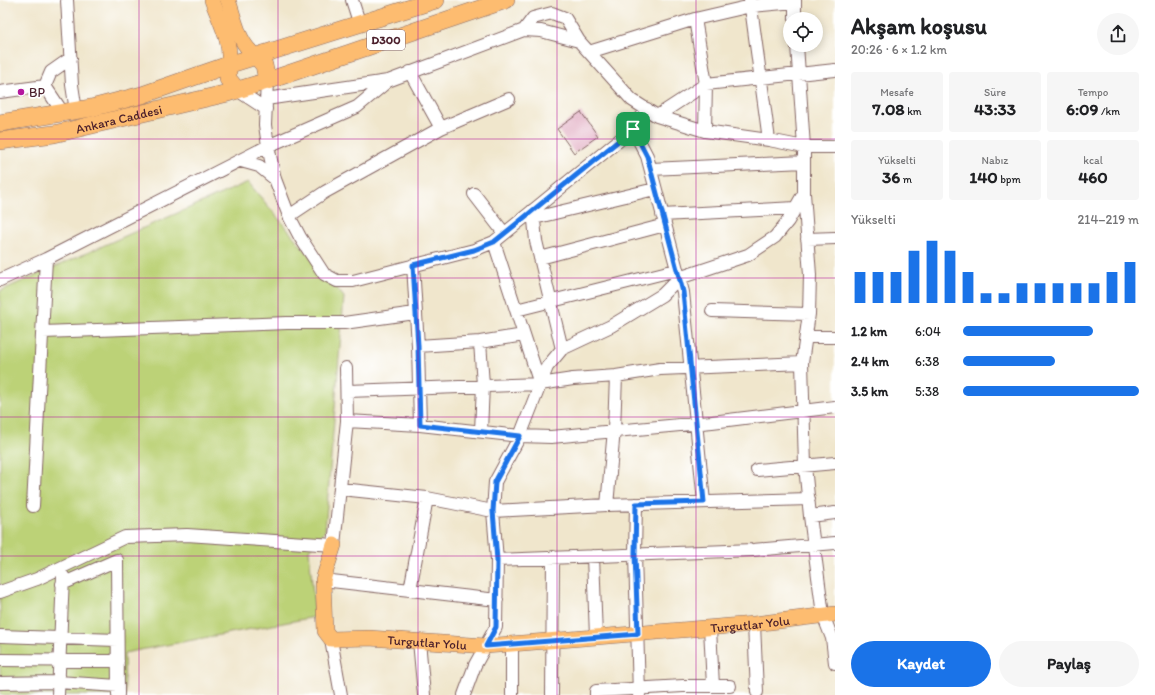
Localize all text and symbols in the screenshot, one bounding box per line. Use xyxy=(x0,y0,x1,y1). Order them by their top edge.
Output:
map controls xyxy=(783,12,823,52)
button: locate xyxy=(783,12,823,52)
text: Akşam koşusu xyxy=(851,13,987,40)
button: share xyxy=(1097,13,1139,55)
road number: D300 xyxy=(367,30,405,50)
text: 20:26 · 6 × 1.2 km xyxy=(851,42,947,57)
place label: BP xyxy=(29,85,45,100)
text: Mesafe xyxy=(880,86,914,99)
text: Süre xyxy=(984,86,1006,99)
text: Tempo xyxy=(1078,86,1108,99)
marker: BP xyxy=(16,87,26,97)
text: 7.08 xyxy=(872,99,905,119)
text: 43:33 xyxy=(974,99,1016,119)
text: 6:09 xyxy=(1066,99,1098,119)
street label: Ankara Caddesi xyxy=(74,101,163,136)
text: km xyxy=(905,105,922,118)
text: /km xyxy=(1098,105,1120,118)
pin xyxy=(616,112,650,146)
icon: arrive xyxy=(622,118,644,140)
text: Yükselti xyxy=(878,154,916,167)
text: Nabız xyxy=(982,154,1008,167)
text: kcal xyxy=(1083,154,1103,167)
text: 36 xyxy=(882,167,900,187)
text: 140 xyxy=(969,167,998,187)
text: 460 xyxy=(1078,167,1108,187)
text: m xyxy=(900,173,912,186)
text: bpm xyxy=(998,173,1021,186)
text: Yükselti xyxy=(851,212,896,227)
text: 214–219 m xyxy=(1078,212,1139,227)
text: 1.2 km xyxy=(851,324,887,339)
text: 6:04 xyxy=(915,324,941,339)
text: 2.4 km xyxy=(851,354,889,369)
text: 6:38 xyxy=(915,354,939,369)
text: 3.5 km xyxy=(851,384,888,399)
text: 5:38 xyxy=(915,384,939,399)
street label: Turgutlar Yolu xyxy=(710,612,791,635)
street label: Turgutlar Yolu xyxy=(387,632,467,652)
button: Kaydet xyxy=(851,641,991,687)
button: Paylaş xyxy=(999,641,1139,687)

